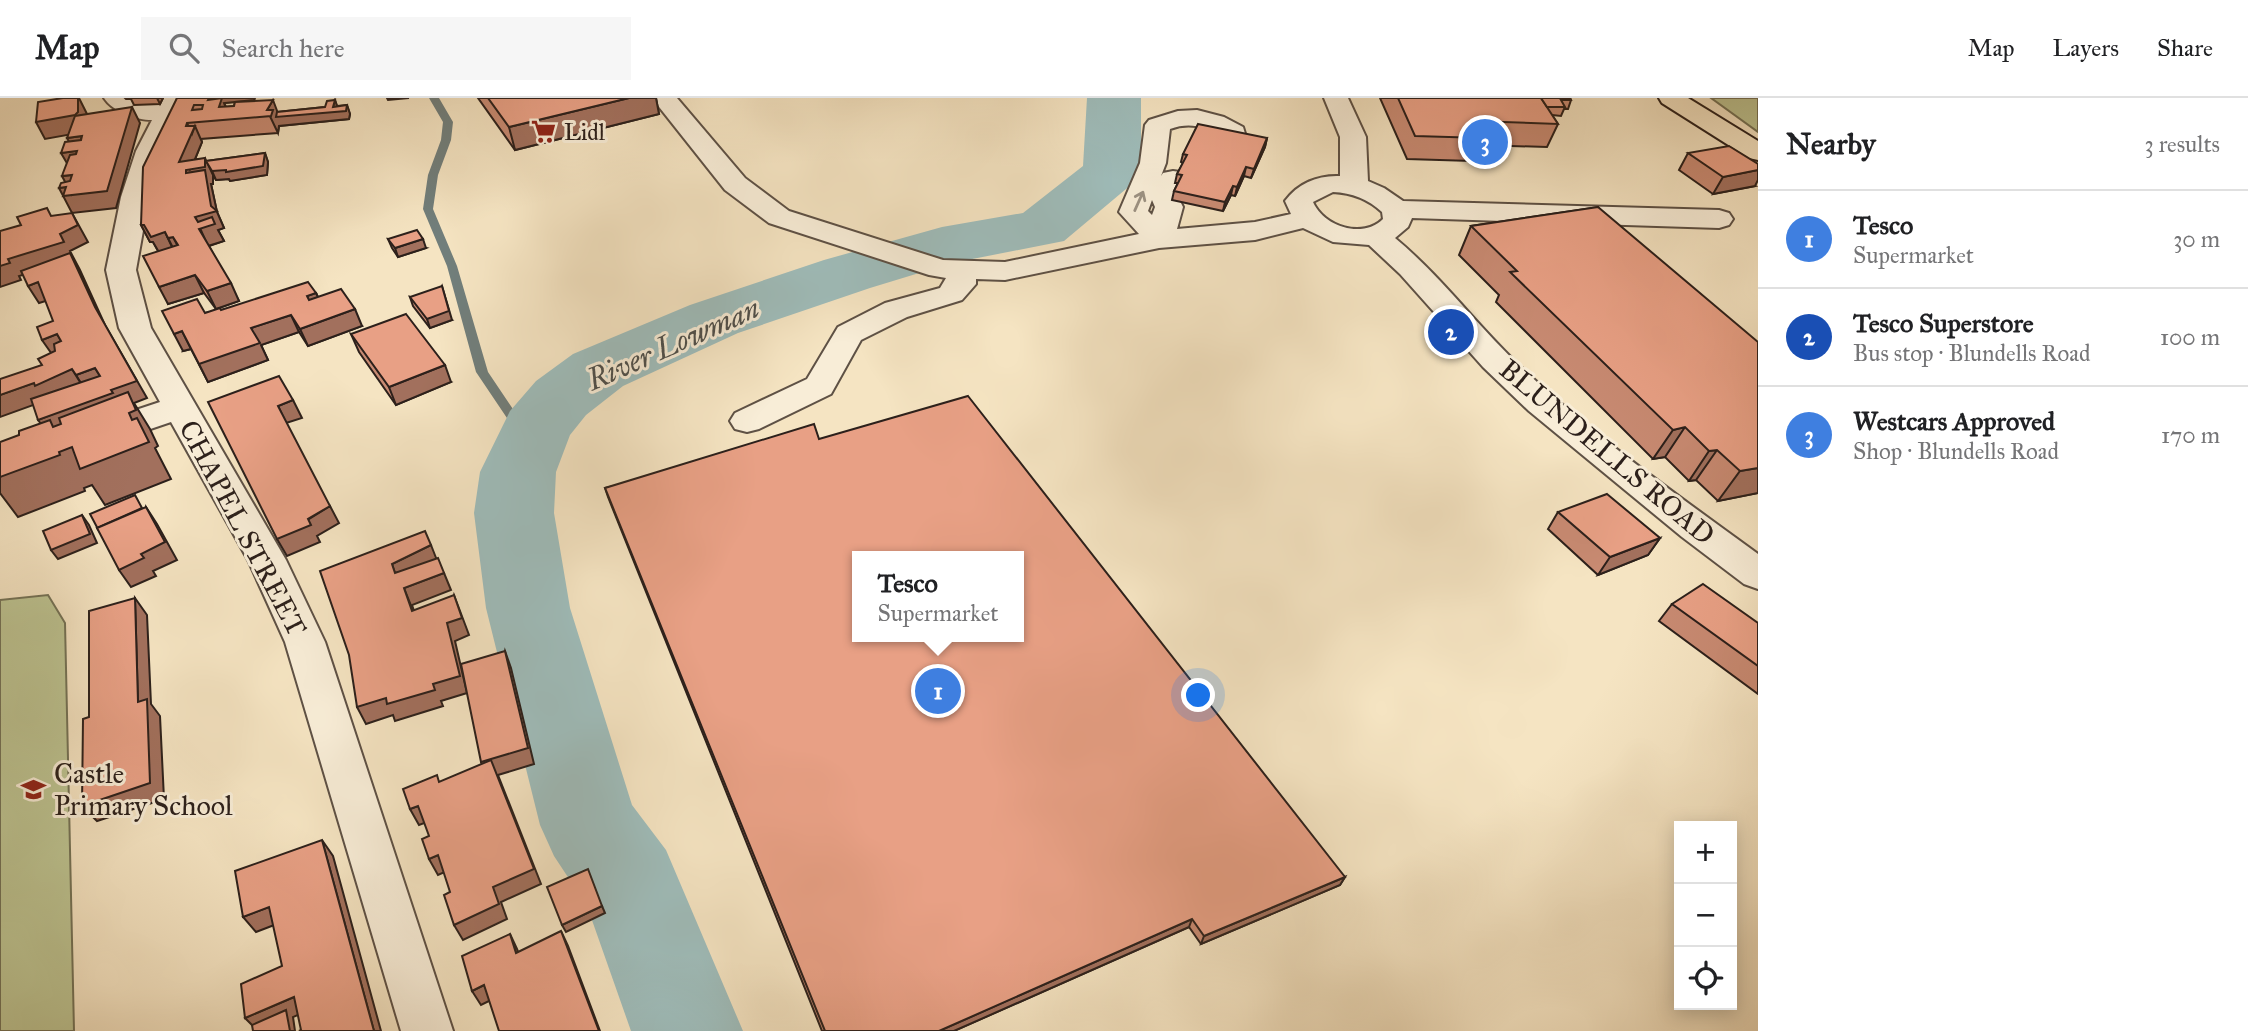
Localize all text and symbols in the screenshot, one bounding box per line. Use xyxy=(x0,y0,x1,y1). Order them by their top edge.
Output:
search box xyxy=(141,17,631,80)
text: Map xyxy=(35,28,99,68)
icon: search xyxy=(165,29,203,67)
text: Search here xyxy=(221,32,345,64)
text: Map xyxy=(1968,33,2015,63)
text: Layers xyxy=(2053,33,2119,63)
text: Share xyxy=(2157,33,2213,63)
pin: 3 xyxy=(1462,116,1508,168)
supermarket icon: Lidl xyxy=(530,118,558,146)
place label: Lidl xyxy=(564,118,606,146)
text: Nearby xyxy=(1786,126,1876,162)
text: 3 results xyxy=(2144,130,2220,158)
one-way arrow xyxy=(1133,191,1146,212)
text: Tesco xyxy=(1853,209,1913,241)
text: 1 xyxy=(1804,225,1814,253)
text: 30 m xyxy=(2173,225,2220,253)
text: Supermarket xyxy=(1853,241,1974,269)
water label: River Lowman xyxy=(580,290,765,399)
pin: 2 xyxy=(1428,306,1474,358)
text: Tesco Superstore xyxy=(1853,307,2034,339)
text: 2 xyxy=(1803,323,1815,351)
text: 100 m xyxy=(2160,323,2220,351)
text: Bus stop · Blundells Road xyxy=(1853,339,2090,367)
street label: BLUNDELLS ROAD xyxy=(1492,352,1722,552)
text: Westcars Approved xyxy=(1853,405,2055,437)
street label: CHAPEL STREET xyxy=(171,414,315,642)
text: 3 xyxy=(1804,421,1814,449)
text: 170 m xyxy=(2161,421,2220,449)
text: Shop · Blundells Road xyxy=(1853,437,2059,465)
popup xyxy=(852,551,1024,642)
text: Tesco xyxy=(878,567,938,599)
text: Supermarket xyxy=(878,599,998,627)
pin: 1 xyxy=(915,665,961,717)
your location xyxy=(1181,678,1215,712)
place label: Castle Primary School xyxy=(54,756,233,823)
school or university icon: Castle Primary School xyxy=(20,775,48,803)
map controls xyxy=(1674,821,1737,1010)
button: + xyxy=(1674,821,1737,884)
button: − xyxy=(1674,884,1737,947)
button: locate xyxy=(1674,947,1737,1010)

